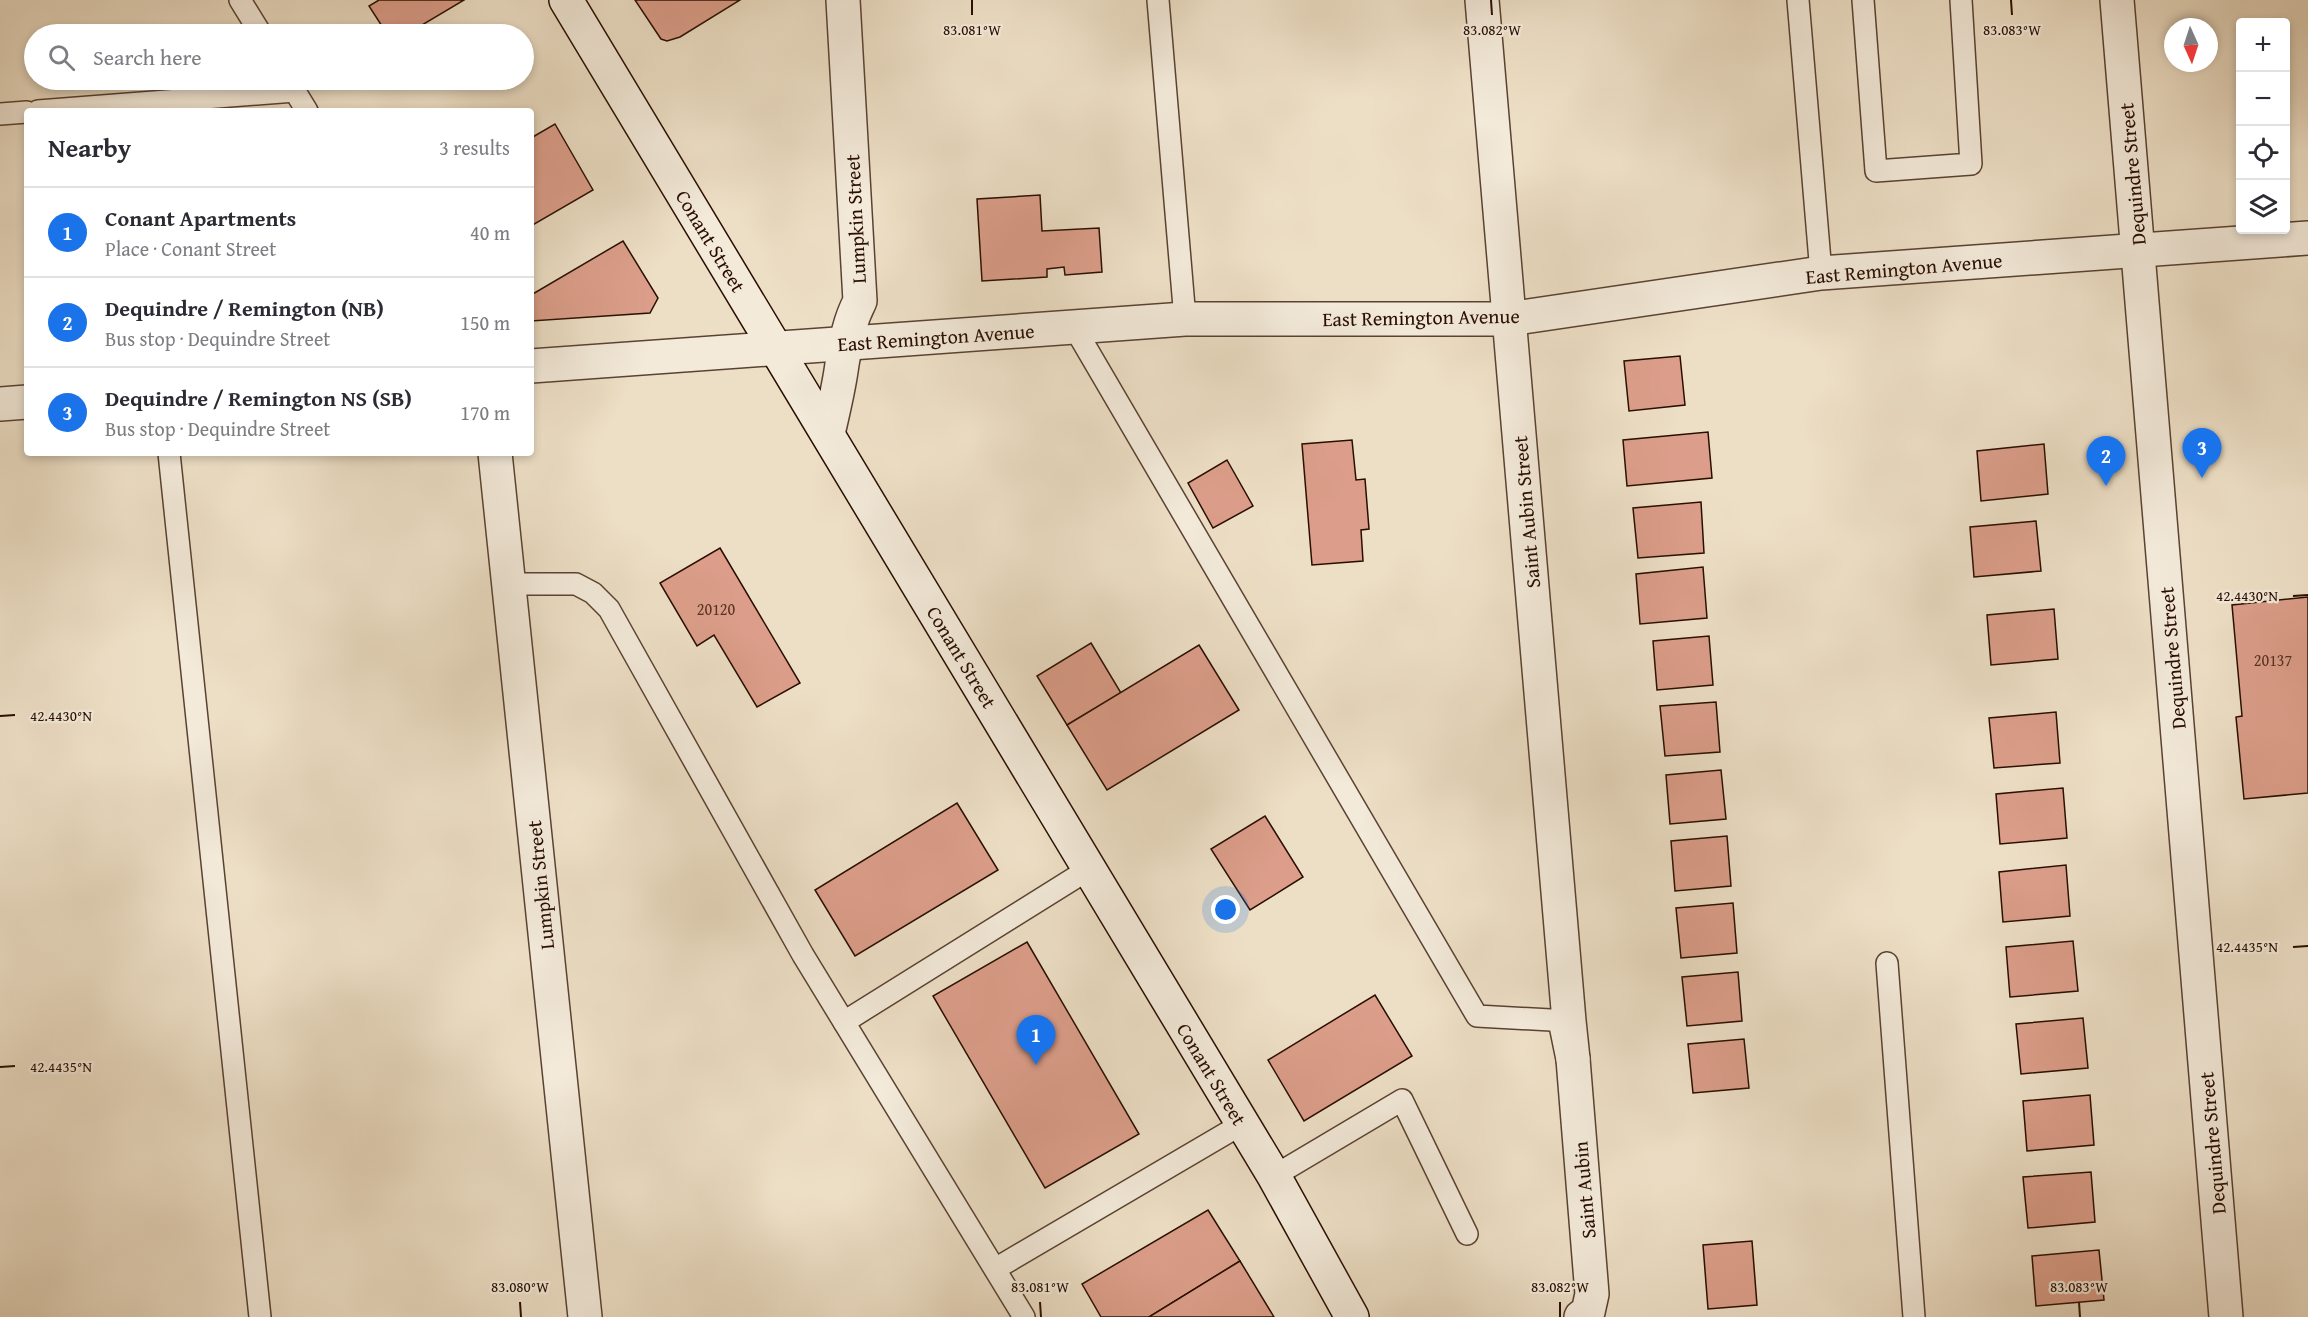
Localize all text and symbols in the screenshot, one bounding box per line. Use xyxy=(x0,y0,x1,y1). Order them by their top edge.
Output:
north arrow xyxy=(2164,18,2218,72)
map controls xyxy=(2236,18,2290,234)
button: + xyxy=(2236,18,2290,72)
text: 83.081°W xyxy=(943,19,1001,40)
text: 83.082°W xyxy=(1463,19,1521,40)
text: 83.083°W xyxy=(1983,19,2041,40)
search box xyxy=(24,24,534,90)
icon: search xyxy=(45,41,78,74)
text: Search here xyxy=(93,41,202,73)
button: − xyxy=(2236,72,2290,126)
street label: Dequindre Street xyxy=(2111,102,2153,246)
button: locate xyxy=(2236,126,2290,180)
text: Nearby xyxy=(48,128,131,167)
text: 3 results xyxy=(439,133,510,162)
street label: Lumpkin Street xyxy=(837,153,873,285)
button: layers xyxy=(2236,180,2290,234)
street label: Conant Street xyxy=(669,184,753,298)
text: Conant Apartments xyxy=(105,202,296,234)
text: 1 xyxy=(62,218,73,247)
text: 40 m xyxy=(470,218,510,247)
text: Place · Conant Street xyxy=(105,234,276,263)
street label: East Remington Avenue xyxy=(1804,245,2004,291)
text: Dequindre / Remington (NB) xyxy=(105,292,384,324)
street label: East Remington Avenue xyxy=(1322,301,1520,333)
text: 2 xyxy=(62,308,73,337)
text: 150 m xyxy=(460,308,510,337)
street label: East Remington Avenue xyxy=(837,316,1035,358)
text: Bus stop · Dequindre Street xyxy=(105,324,330,353)
text: Dequindre / Remington NS (SB) xyxy=(105,382,412,414)
text: 3 xyxy=(62,398,73,427)
text: 170 m xyxy=(460,398,510,427)
text: Bus stop · Dequindre Street xyxy=(105,414,330,443)
pin: 3 xyxy=(2182,428,2222,478)
street label: Saint Aubin Street xyxy=(1505,435,1547,589)
pin: 2 xyxy=(2086,436,2126,486)
text: 42.4430°N xyxy=(2216,585,2278,606)
street label: Dequindre Street xyxy=(2151,586,2193,730)
house number: 20120 xyxy=(697,597,736,621)
street label: Conant Street xyxy=(920,600,1004,714)
house number: 20137 xyxy=(2254,648,2293,672)
text: 42.4430°N xyxy=(30,705,92,726)
street label: Lumpkin Street xyxy=(519,819,561,951)
your location xyxy=(1211,895,1240,924)
text: 42.4435°N xyxy=(2216,936,2278,957)
pin: 1 xyxy=(1016,1016,1056,1065)
street label: Conant Street xyxy=(1170,1017,1254,1131)
text: 42.4435°N xyxy=(30,1056,92,1077)
street label: Dequindre Street xyxy=(2191,1071,2233,1215)
street label: Saint Aubin xyxy=(1565,1140,1603,1240)
text: 83.080°W xyxy=(491,1276,549,1297)
text: 83.081°W xyxy=(1011,1276,1069,1297)
text: 83.082°W xyxy=(1531,1276,1589,1297)
text: 83.083°W xyxy=(2050,1276,2108,1297)

